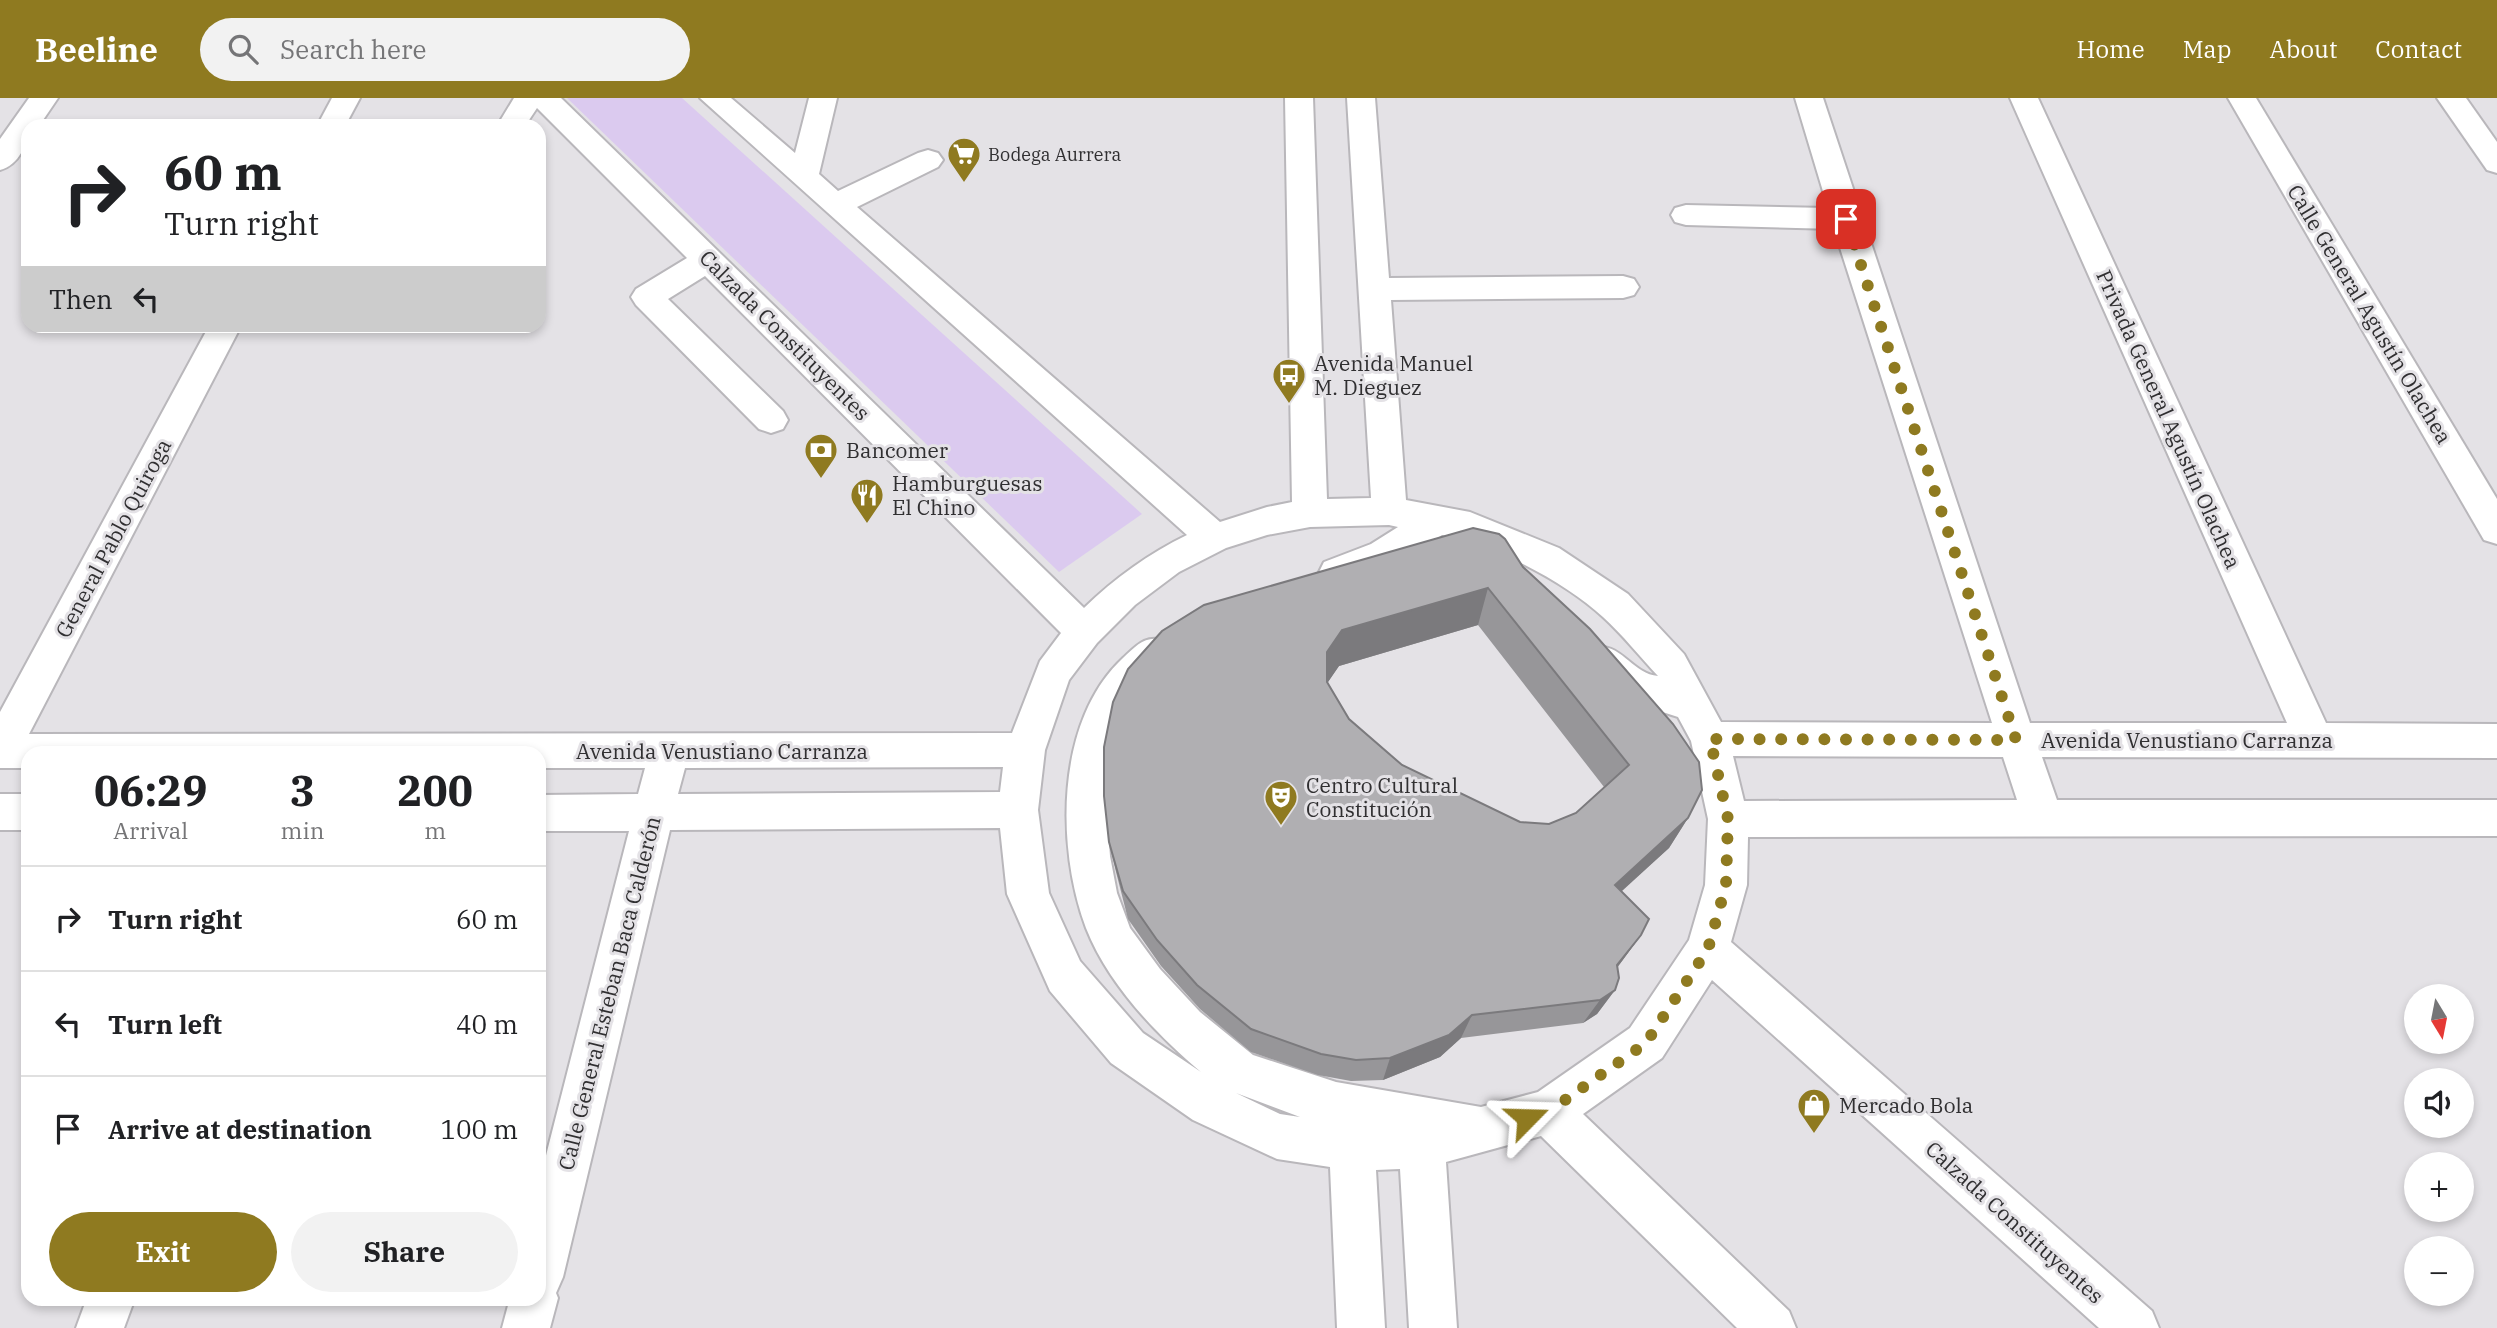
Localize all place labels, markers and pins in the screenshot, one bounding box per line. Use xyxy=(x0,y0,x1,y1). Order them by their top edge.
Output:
supermarket icon: Bodega Aurrera xyxy=(945,135,983,184)
place label: Bodega Aurrera xyxy=(988,143,1121,166)
pin xyxy=(1816,189,1876,249)
place label: Avenida Manuel M. Dieguez xyxy=(1314,349,1473,401)
bus stop icon: Avenida Manuel M. Dieguez xyxy=(1270,356,1308,405)
bank icon: Bancomer xyxy=(802,431,840,480)
place label: Bancomer xyxy=(846,436,949,464)
place label: Hamburguesas El Chino xyxy=(892,469,1043,521)
restaurant icon: Hamburguesas El Chino xyxy=(848,476,886,525)
place label: Centro Cultural Constitución xyxy=(1306,771,1458,823)
theatre icon: Centro Cultural Constitución xyxy=(1262,778,1300,827)
shop icon: Mercado Bola xyxy=(1795,1086,1833,1135)
place label: Mercado Bola xyxy=(1839,1091,1973,1119)

